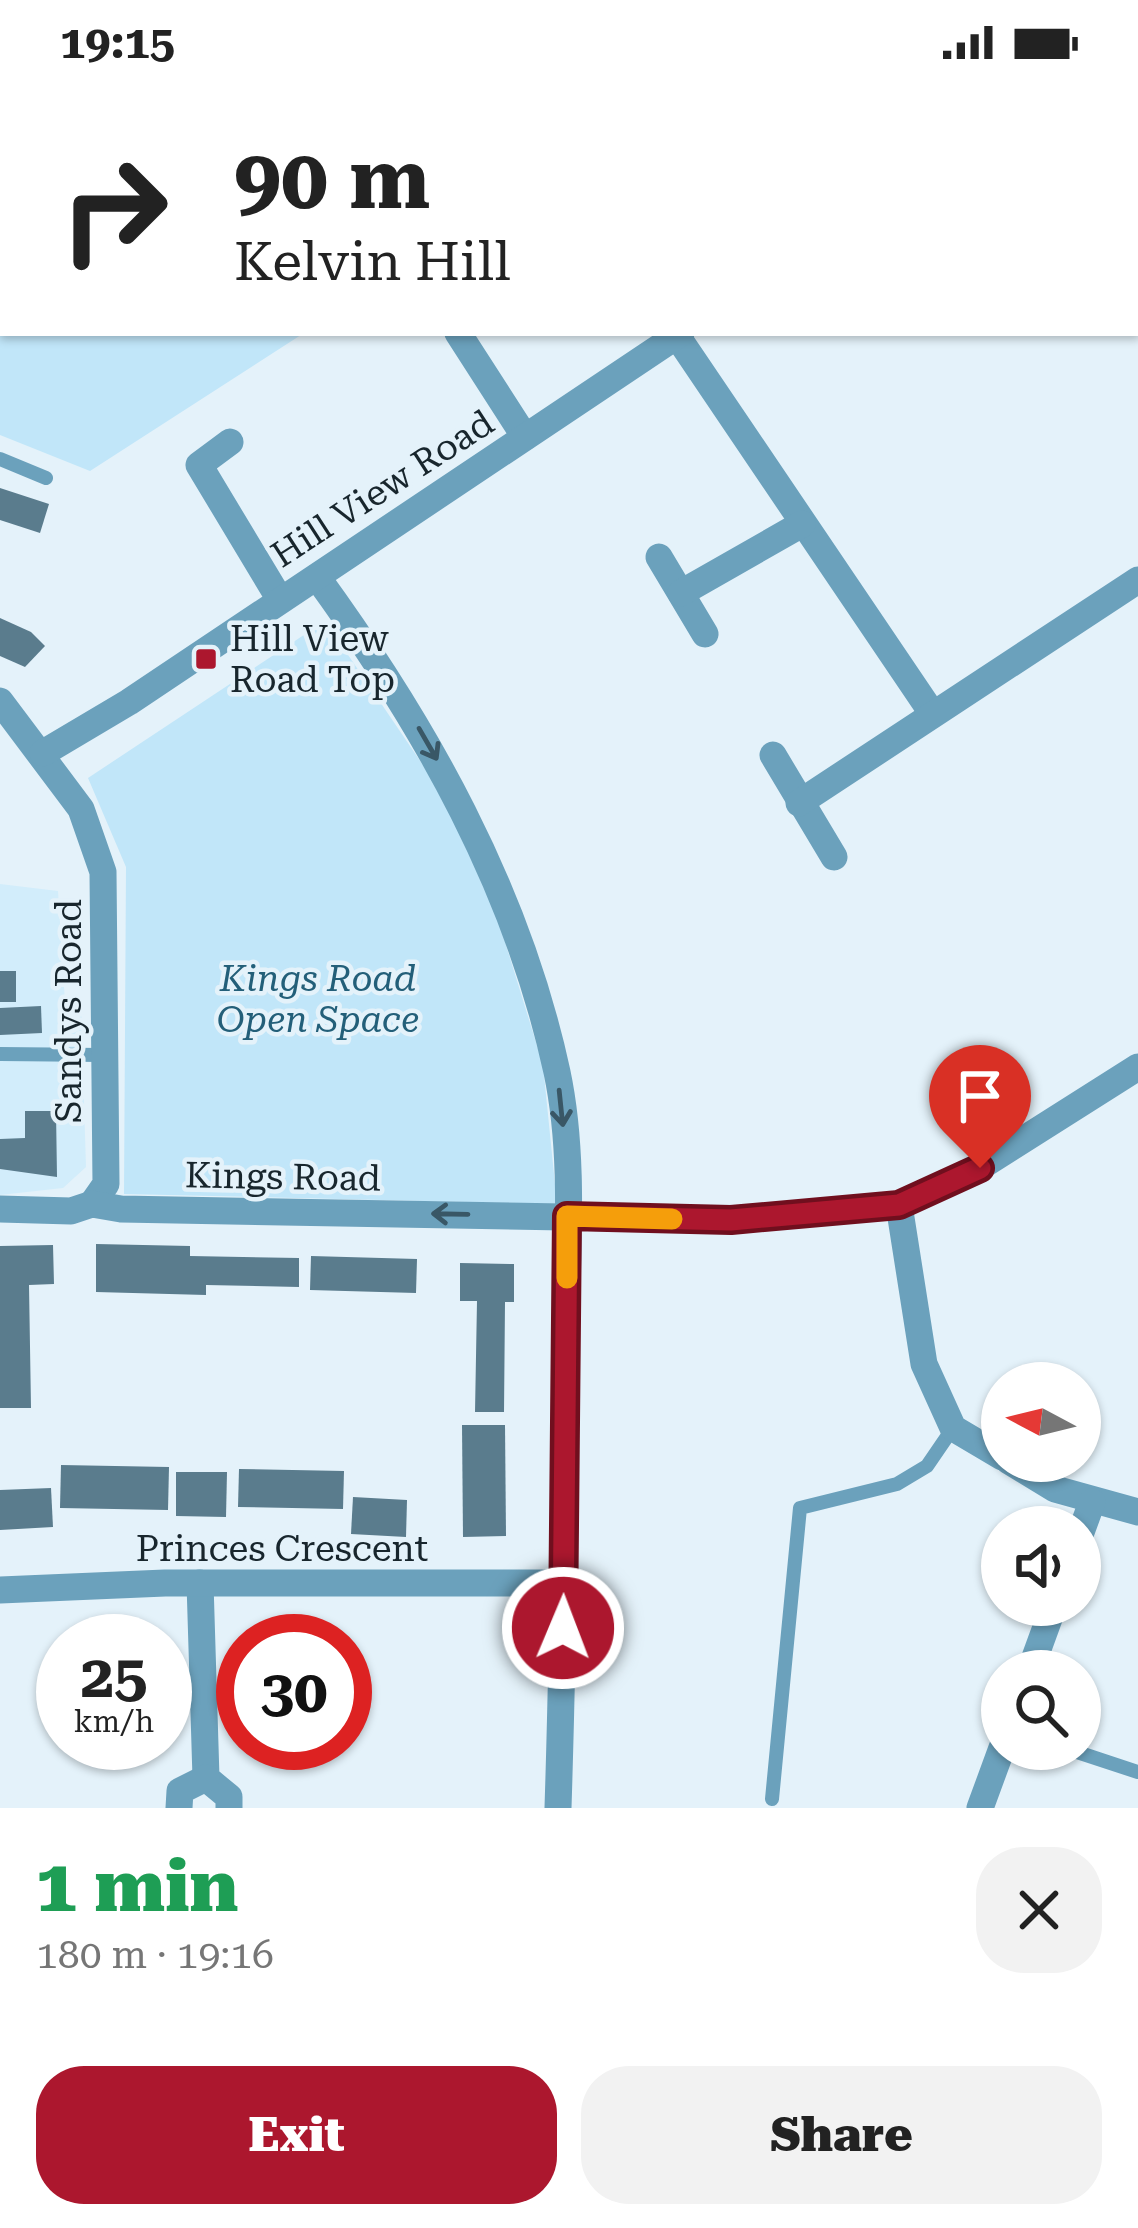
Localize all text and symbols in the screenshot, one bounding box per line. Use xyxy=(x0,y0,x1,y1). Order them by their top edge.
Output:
text: 19:15 xyxy=(60,16,175,69)
text: 90 m xyxy=(234,130,430,228)
icon: right xyxy=(36,132,192,288)
text: Kelvin Hill xyxy=(234,230,511,293)
street label: Hill View Road xyxy=(264,401,501,576)
place label: Hill View Road Top xyxy=(230,618,395,701)
marker: Hill View Road Top xyxy=(193,646,219,672)
one-way arrow xyxy=(416,726,440,761)
street label: Sandys Road xyxy=(48,899,90,1123)
park label: Kings Road Open Space xyxy=(217,958,419,1041)
pin xyxy=(929,1045,1031,1168)
icon: arrive xyxy=(947,1063,1013,1129)
one-way arrow xyxy=(550,1088,573,1127)
street label: Kings Road xyxy=(185,1154,381,1200)
one-way arrow xyxy=(431,1203,470,1226)
north arrow xyxy=(981,1362,1101,1482)
map controls xyxy=(981,1362,1101,1770)
button: sound xyxy=(981,1506,1101,1626)
street label: Princes Crescent xyxy=(136,1528,428,1570)
position arrow xyxy=(500,1565,626,1691)
speed limit sign: 30 xyxy=(216,1614,372,1770)
text: 25 xyxy=(80,1641,148,1712)
button: search xyxy=(981,1650,1101,1770)
text: km/h xyxy=(74,1704,154,1739)
text: 1 min xyxy=(36,1844,238,1929)
button: close xyxy=(976,1847,1102,1973)
text: 180 m · 19:16 xyxy=(36,1932,274,1978)
button: Exit xyxy=(36,2066,557,2204)
button: Share xyxy=(581,2066,1102,2204)

